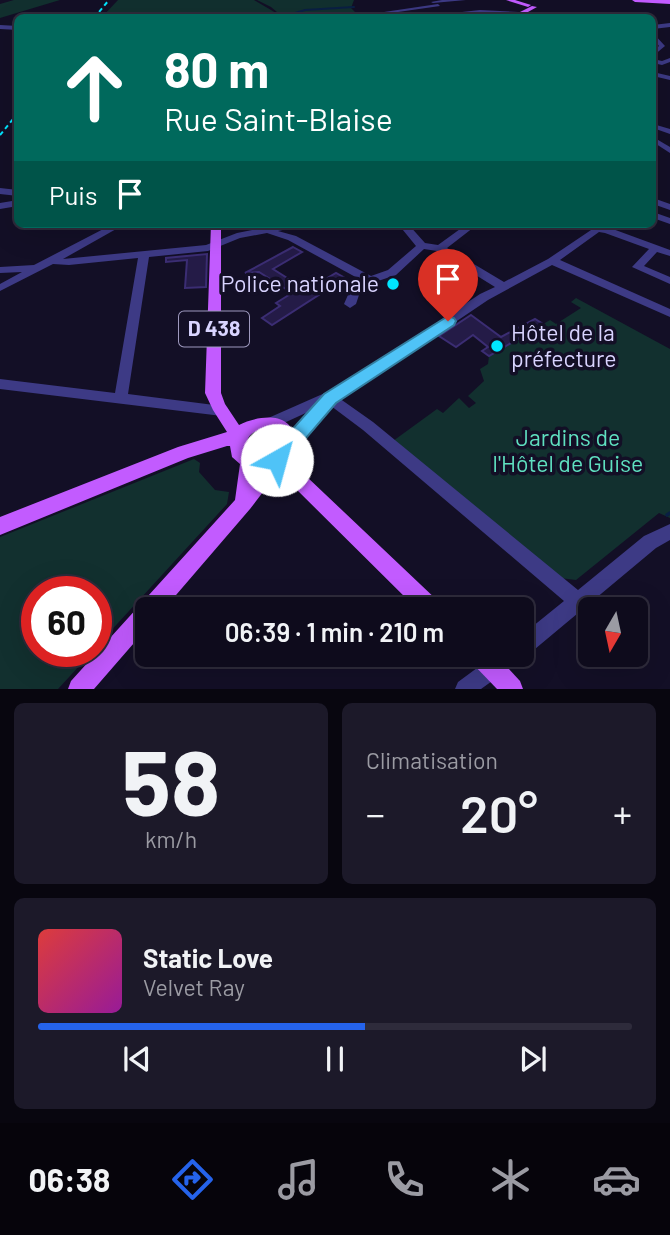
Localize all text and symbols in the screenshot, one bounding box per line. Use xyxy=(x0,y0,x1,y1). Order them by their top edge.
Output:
text: 80 m xyxy=(164,39,269,98)
icon: ahead xyxy=(49,42,140,133)
text: Rue Saint-Blaise xyxy=(164,99,393,137)
icon: arrive xyxy=(111,175,149,213)
text: Puis xyxy=(49,179,97,210)
pin xyxy=(418,249,478,321)
icon: arrive xyxy=(429,260,467,298)
place label: Police nationale xyxy=(221,269,379,297)
marker: Police nationale xyxy=(385,276,401,292)
road number: D 438 xyxy=(179,312,249,346)
place label: Hôtel de la préfecture xyxy=(511,318,617,372)
marker: Hôtel de la préfecture xyxy=(489,338,505,354)
position arrow xyxy=(240,423,314,497)
park label: Jardins de l'Hôtel de Guise xyxy=(493,423,643,477)
speed limit sign: 60 xyxy=(21,576,112,667)
north arrow xyxy=(578,597,648,667)
map controls xyxy=(578,597,648,667)
text: 06:39 · 1 min · 210 m xyxy=(225,616,444,647)
text: 58 xyxy=(122,725,220,834)
text: Climatisation xyxy=(366,746,498,774)
text: 20° xyxy=(460,781,538,843)
text: − xyxy=(366,790,385,836)
text: + xyxy=(613,790,632,836)
text: km/h xyxy=(145,825,197,853)
text: Static Love xyxy=(143,942,273,973)
text: Velvet Ray xyxy=(143,973,245,1001)
icon: previous xyxy=(118,1040,156,1078)
icon: pause xyxy=(316,1040,354,1078)
icon: next xyxy=(514,1040,552,1078)
icon: directions xyxy=(168,1155,217,1204)
icon: music xyxy=(274,1155,323,1204)
icon: phone xyxy=(380,1155,429,1204)
icon: climate xyxy=(486,1155,535,1204)
icon: car xyxy=(592,1155,641,1204)
text: 06:38 xyxy=(29,1160,110,1198)

